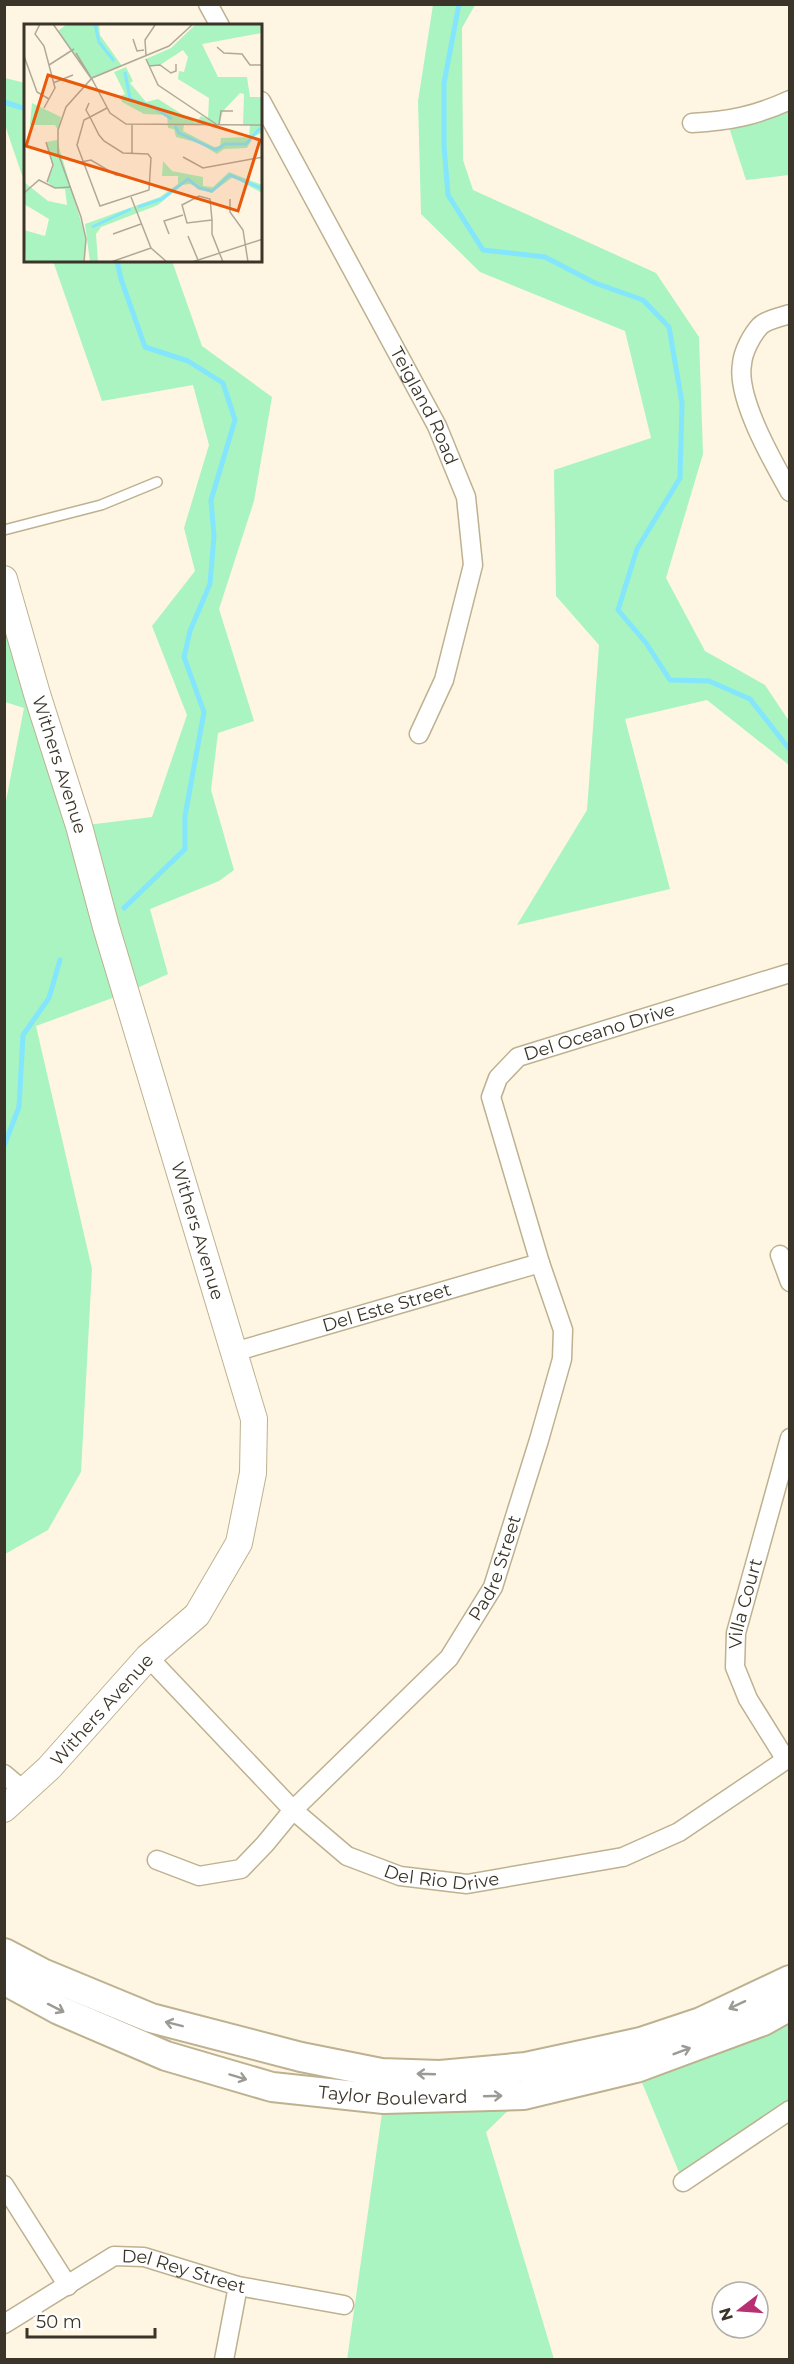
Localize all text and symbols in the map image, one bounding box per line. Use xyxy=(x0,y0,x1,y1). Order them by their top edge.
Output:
inset map xyxy=(24,24,262,262)
street label: Teigland Road xyxy=(385,343,463,468)
street label: Withers Avenue xyxy=(27,693,92,836)
street label: Del Oceano Drive xyxy=(521,998,678,1066)
street label: Withers Avenue xyxy=(166,1159,229,1303)
street label: Del Este Street xyxy=(320,1278,454,1337)
street label: Padre Street xyxy=(464,1512,526,1625)
street label: Villa Court xyxy=(725,1556,767,1649)
street label: Withers Avenue xyxy=(46,1649,158,1771)
street label: Del Rio Drive xyxy=(381,1860,501,1895)
one-way arrow xyxy=(728,2000,746,2012)
one-way arrow xyxy=(46,2003,64,2014)
one-way arrow xyxy=(165,2017,184,2029)
one-way arrow xyxy=(672,2045,691,2056)
one-way arrow xyxy=(416,2068,436,2080)
one-way arrow xyxy=(228,2072,247,2083)
street label: Taylor Boulevard xyxy=(317,2081,468,2111)
one-way arrow xyxy=(483,2090,503,2101)
street label: Del Rey Street xyxy=(121,2245,247,2298)
north arrow xyxy=(710,2280,770,2340)
scale bar xyxy=(27,2301,154,2339)
text: N xyxy=(715,2305,737,2323)
text: 50 m xyxy=(36,2311,82,2333)

